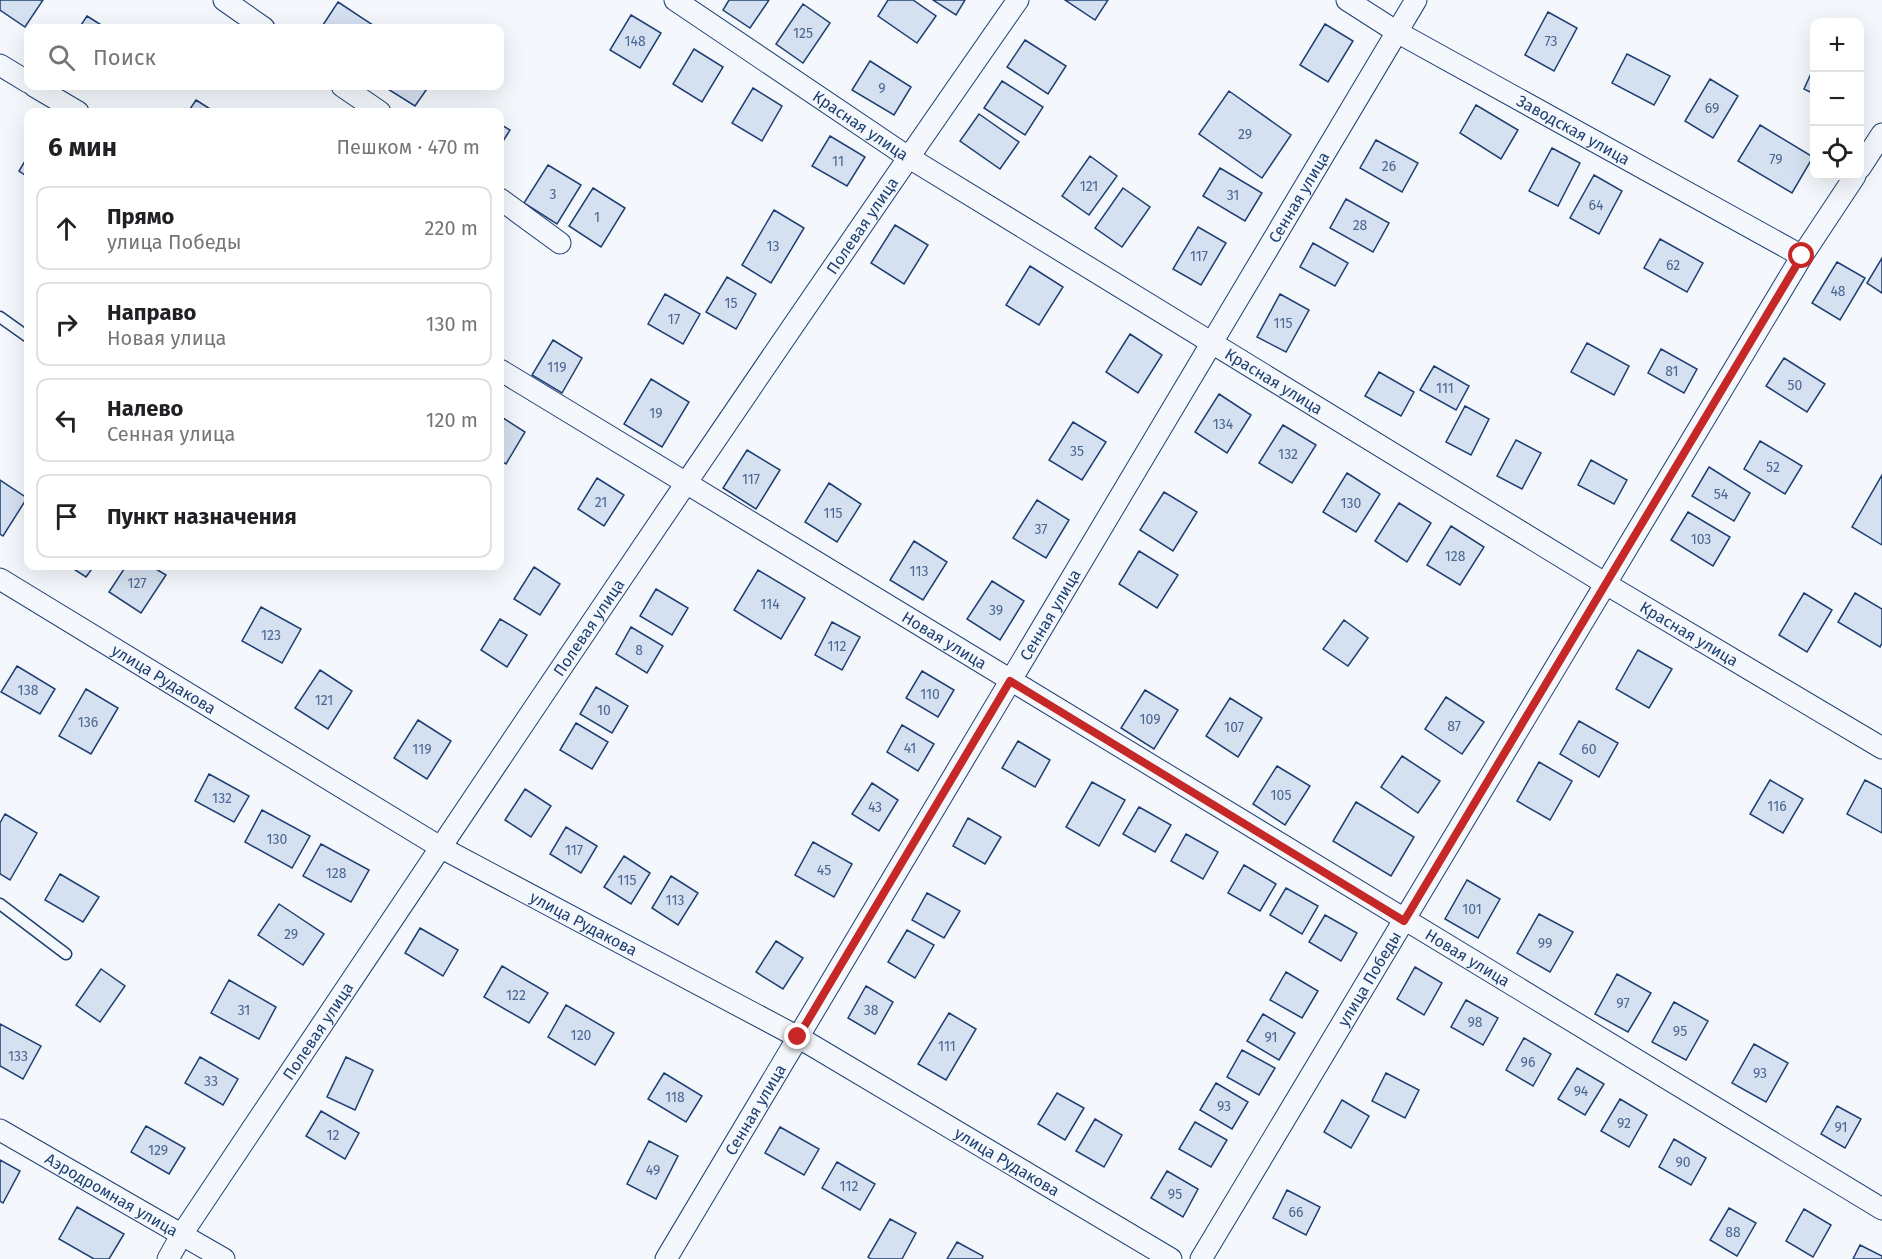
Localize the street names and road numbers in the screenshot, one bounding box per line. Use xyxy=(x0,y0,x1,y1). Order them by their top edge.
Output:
street label: Красная улица xyxy=(809,86,912,164)
street label: Заводская улица xyxy=(1514,91,1633,168)
street label: Сенная улица xyxy=(1264,148,1333,246)
street label: Полевая улица xyxy=(822,173,902,277)
street label: Красная улица xyxy=(1222,344,1326,418)
street label: Сенная улица xyxy=(1015,566,1084,664)
street label: Полевая улица xyxy=(549,575,628,680)
street label: Красная улица xyxy=(1637,597,1742,670)
street label: Новая улица xyxy=(899,607,990,673)
street label: улица Рудакова xyxy=(108,640,220,718)
street label: улица Рудакова xyxy=(527,887,641,960)
street label: Новая улица xyxy=(1422,925,1513,990)
street label: улица Победы xyxy=(1333,927,1405,1030)
street label: Полевая улица xyxy=(278,979,357,1083)
street label: Сенная улица xyxy=(721,1060,790,1159)
street label: улица Рудакова xyxy=(951,1123,1063,1200)
street label: Аэродромная улица xyxy=(42,1149,182,1240)

